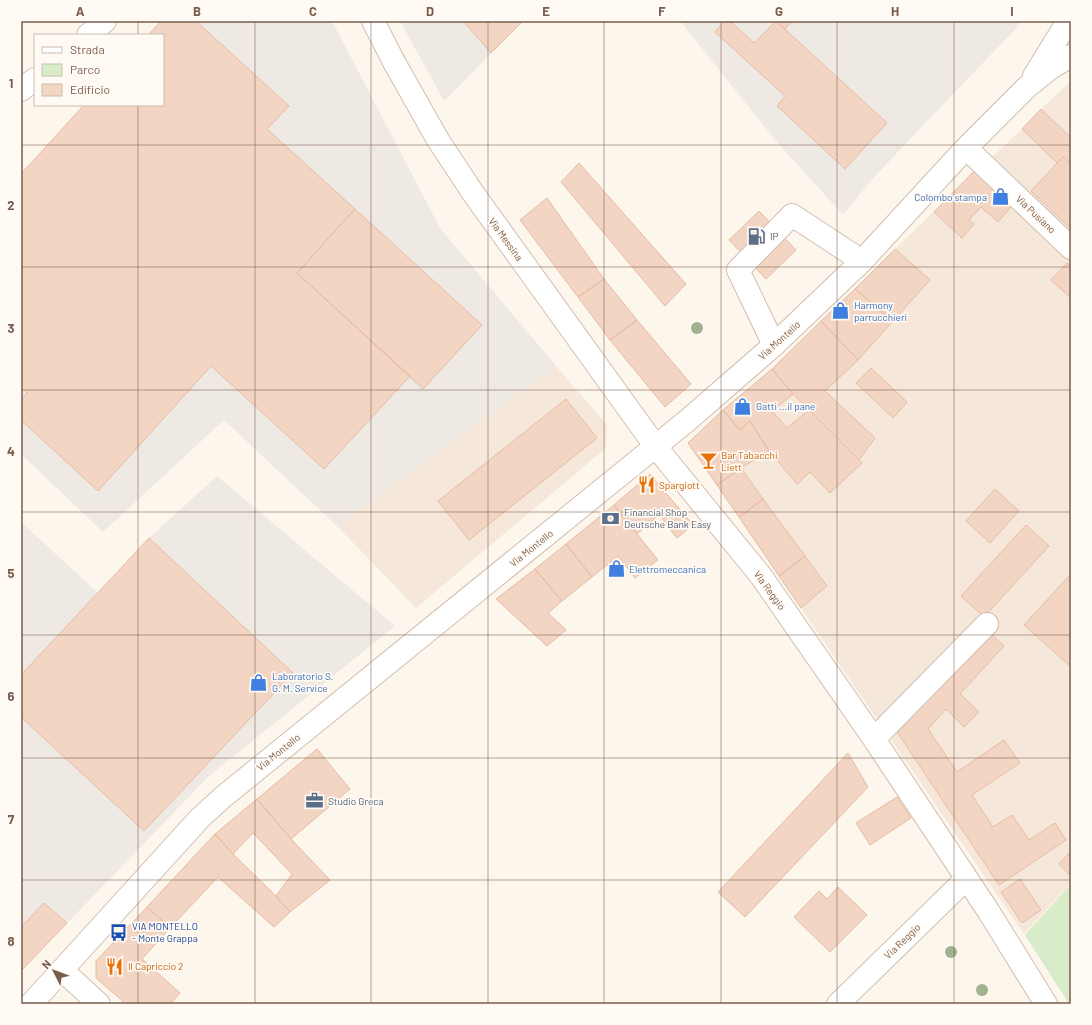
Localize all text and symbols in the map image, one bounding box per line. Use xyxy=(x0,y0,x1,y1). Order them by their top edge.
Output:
text: A xyxy=(76,3,85,19)
text: B xyxy=(193,3,201,19)
text: C xyxy=(309,3,317,19)
text: D xyxy=(426,3,434,19)
text: E xyxy=(542,3,550,19)
text: F xyxy=(658,3,666,19)
text: G xyxy=(775,3,783,19)
text: H xyxy=(891,3,899,19)
text: I xyxy=(1010,3,1014,19)
legend xyxy=(34,34,164,106)
text: Strada xyxy=(70,42,105,56)
text: Parco xyxy=(70,62,100,76)
text: 1 xyxy=(9,75,13,91)
text: Edificio xyxy=(70,82,110,96)
shop icon: Colombo stampa xyxy=(990,187,1010,207)
place label: Colombo stampa xyxy=(914,191,987,203)
street label: Via Pusiano xyxy=(1014,193,1058,235)
text: 2 xyxy=(7,197,15,213)
street label: Via Messina xyxy=(486,215,526,263)
fuel station icon: IP xyxy=(747,226,767,246)
place label: IP xyxy=(770,230,779,242)
place label: Harmony parrucchieri xyxy=(854,299,907,323)
shop icon: Harmony parrucchieri xyxy=(831,301,851,321)
street label: Via Montello xyxy=(756,318,802,362)
text: 3 xyxy=(7,320,15,336)
shop icon: Gatti ...il pane xyxy=(733,396,753,416)
place label: Gatti ...il pane xyxy=(756,400,815,412)
text: 4 xyxy=(7,443,15,459)
place label: Bar Tabacchi Liett xyxy=(721,449,778,473)
bar icon: Bar Tabacchi Liett xyxy=(698,451,718,471)
restaurant icon: Spargiott xyxy=(636,475,656,495)
place label: Spargiott xyxy=(659,479,700,491)
place label: Financial Shop Deutsche Bank Easy xyxy=(624,506,712,530)
bank icon: Financial Shop Deutsche Bank Easy xyxy=(601,508,621,528)
street label: Via Montello xyxy=(507,527,555,569)
shop icon: Elettromeccanica xyxy=(606,559,626,579)
place label: Elettromeccanica xyxy=(629,563,706,575)
text: 5 xyxy=(7,565,15,581)
street label: Via Reggio xyxy=(752,568,788,612)
place label: Laboratorio S. G. M. Service xyxy=(272,670,333,694)
shop icon: Laboratorio S. G. M. Service xyxy=(249,672,269,692)
text: 6 xyxy=(8,688,15,704)
street label: Via Montello xyxy=(254,731,302,773)
office icon: Studio Greca xyxy=(305,791,325,811)
place label: Studio Greca xyxy=(328,795,384,807)
text: 7 xyxy=(8,811,15,827)
place label: VIA MONTELLO ‐ Monte Grappa xyxy=(132,920,198,944)
street label: Via Reggio xyxy=(881,921,923,961)
bus stop icon: VIA MONTELLO ‐ Monte Grappa xyxy=(109,922,129,942)
text: 8 xyxy=(7,933,15,949)
north arrow xyxy=(34,951,74,991)
restaurant icon: Il Capriccio 2 xyxy=(105,956,125,976)
text: N xyxy=(39,957,53,971)
place label: Il Capriccio 2 xyxy=(128,960,183,972)

